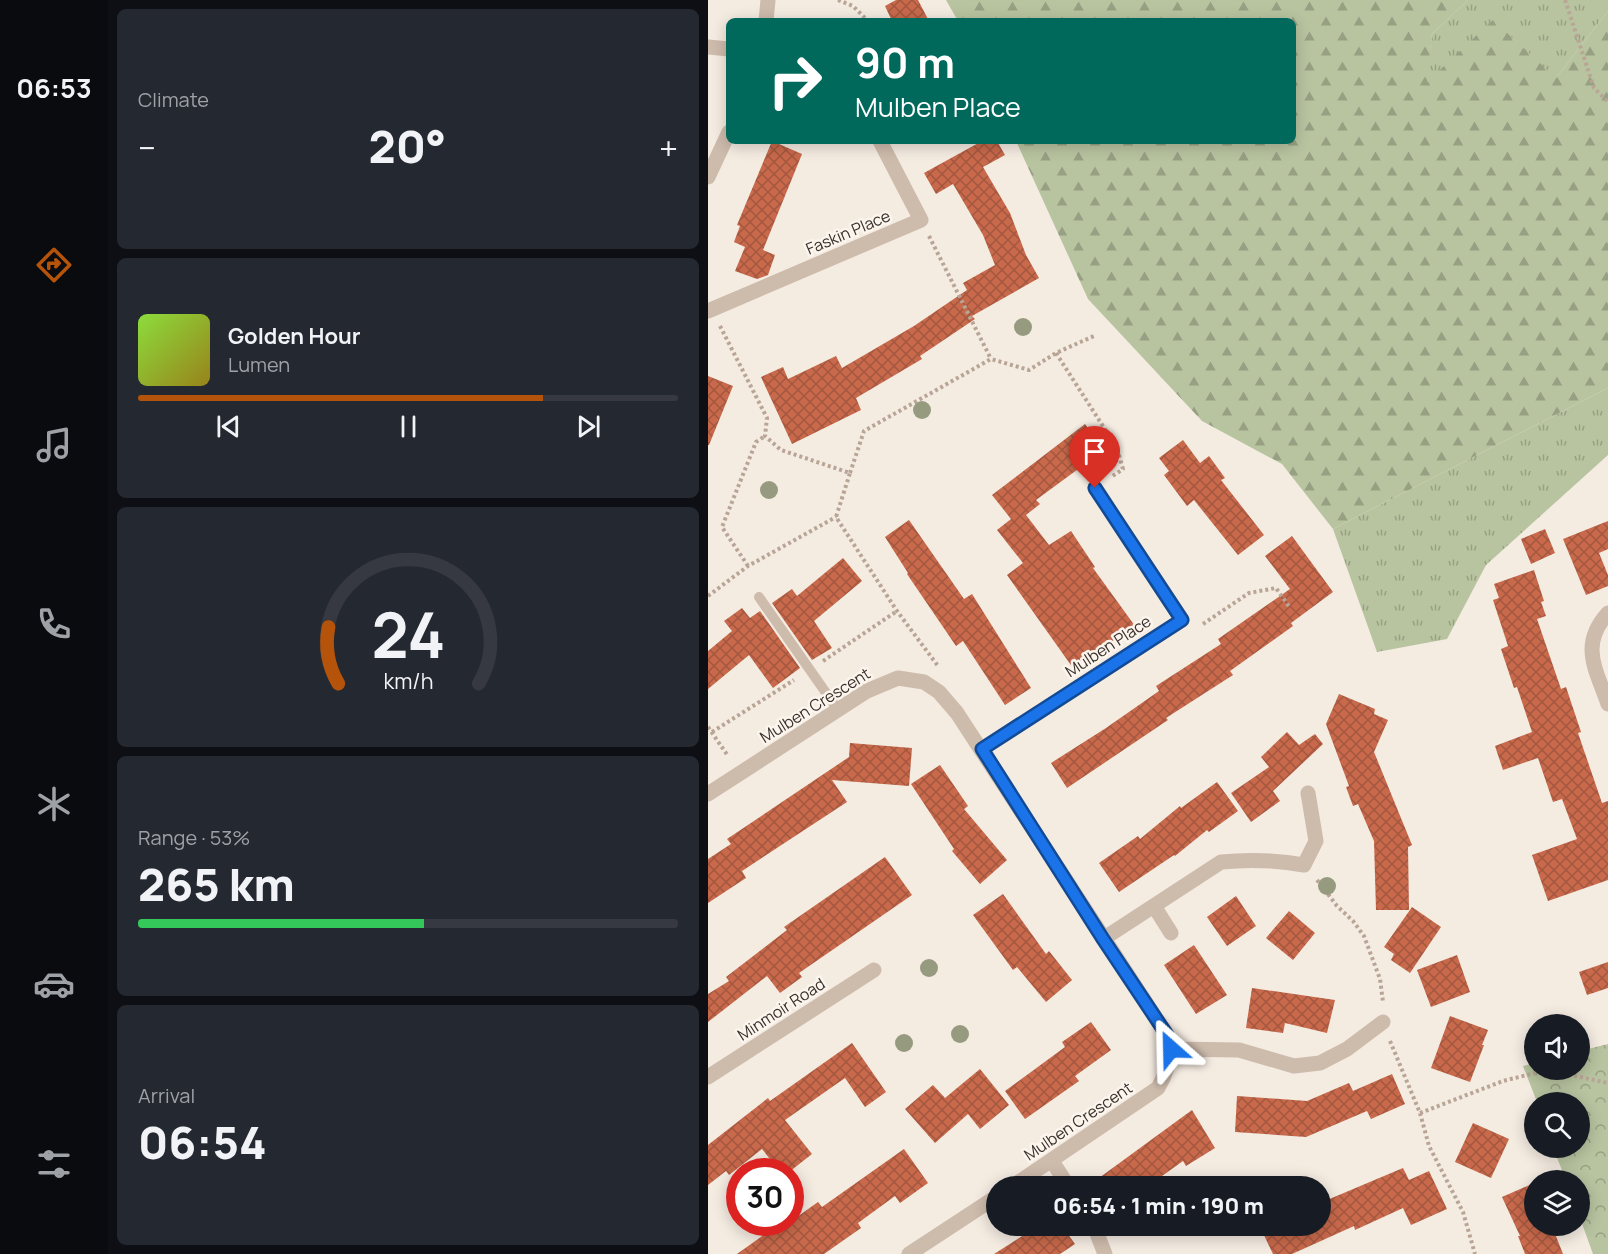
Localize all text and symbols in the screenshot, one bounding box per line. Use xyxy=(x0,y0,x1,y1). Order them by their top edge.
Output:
text: 90 m xyxy=(855,33,955,91)
icon: right xyxy=(756,42,834,120)
text: 06:53 xyxy=(16,69,92,106)
text: Climate xyxy=(138,86,209,113)
text: Mulben Place xyxy=(855,88,1021,125)
text: 20° xyxy=(369,115,446,177)
text: − xyxy=(138,125,156,170)
text: + xyxy=(659,125,678,170)
street label: Faskin Place xyxy=(802,204,894,260)
icon: directions xyxy=(33,244,75,286)
text: Golden Hour xyxy=(228,321,361,351)
text: Lumen xyxy=(228,351,290,378)
icon: previous xyxy=(212,410,245,443)
icon: pause xyxy=(392,410,425,443)
icon: next xyxy=(572,410,605,443)
icon: music xyxy=(33,424,75,466)
pin xyxy=(1069,426,1120,488)
icon: arrive xyxy=(1078,435,1111,468)
text: 24 xyxy=(371,591,445,677)
icon: phone xyxy=(33,603,75,645)
street label: Mulben Place xyxy=(1061,610,1155,682)
street label: Mulben Crescent xyxy=(756,662,874,748)
text: km/h xyxy=(383,666,433,695)
icon: climate xyxy=(33,783,75,825)
text: Range · 53% xyxy=(138,824,250,851)
text: 265 km xyxy=(138,853,295,915)
icon: car xyxy=(33,963,75,1005)
street label: Minmoir Road xyxy=(733,972,829,1046)
map controls xyxy=(1524,1014,1590,1236)
button: sound xyxy=(1524,1014,1590,1080)
position arrow xyxy=(1139,1017,1203,1081)
street label: Mulben Crescent xyxy=(1019,1077,1137,1165)
text: Arrival xyxy=(138,1082,195,1109)
button: search xyxy=(1524,1092,1590,1158)
text: 06:54 xyxy=(138,1111,267,1173)
icon: filters xyxy=(33,1143,75,1185)
speed limit sign: 30 xyxy=(726,1158,804,1236)
button: layers xyxy=(1524,1170,1590,1236)
text: 06:54 · 1 min · 190 m xyxy=(1053,1191,1264,1221)

